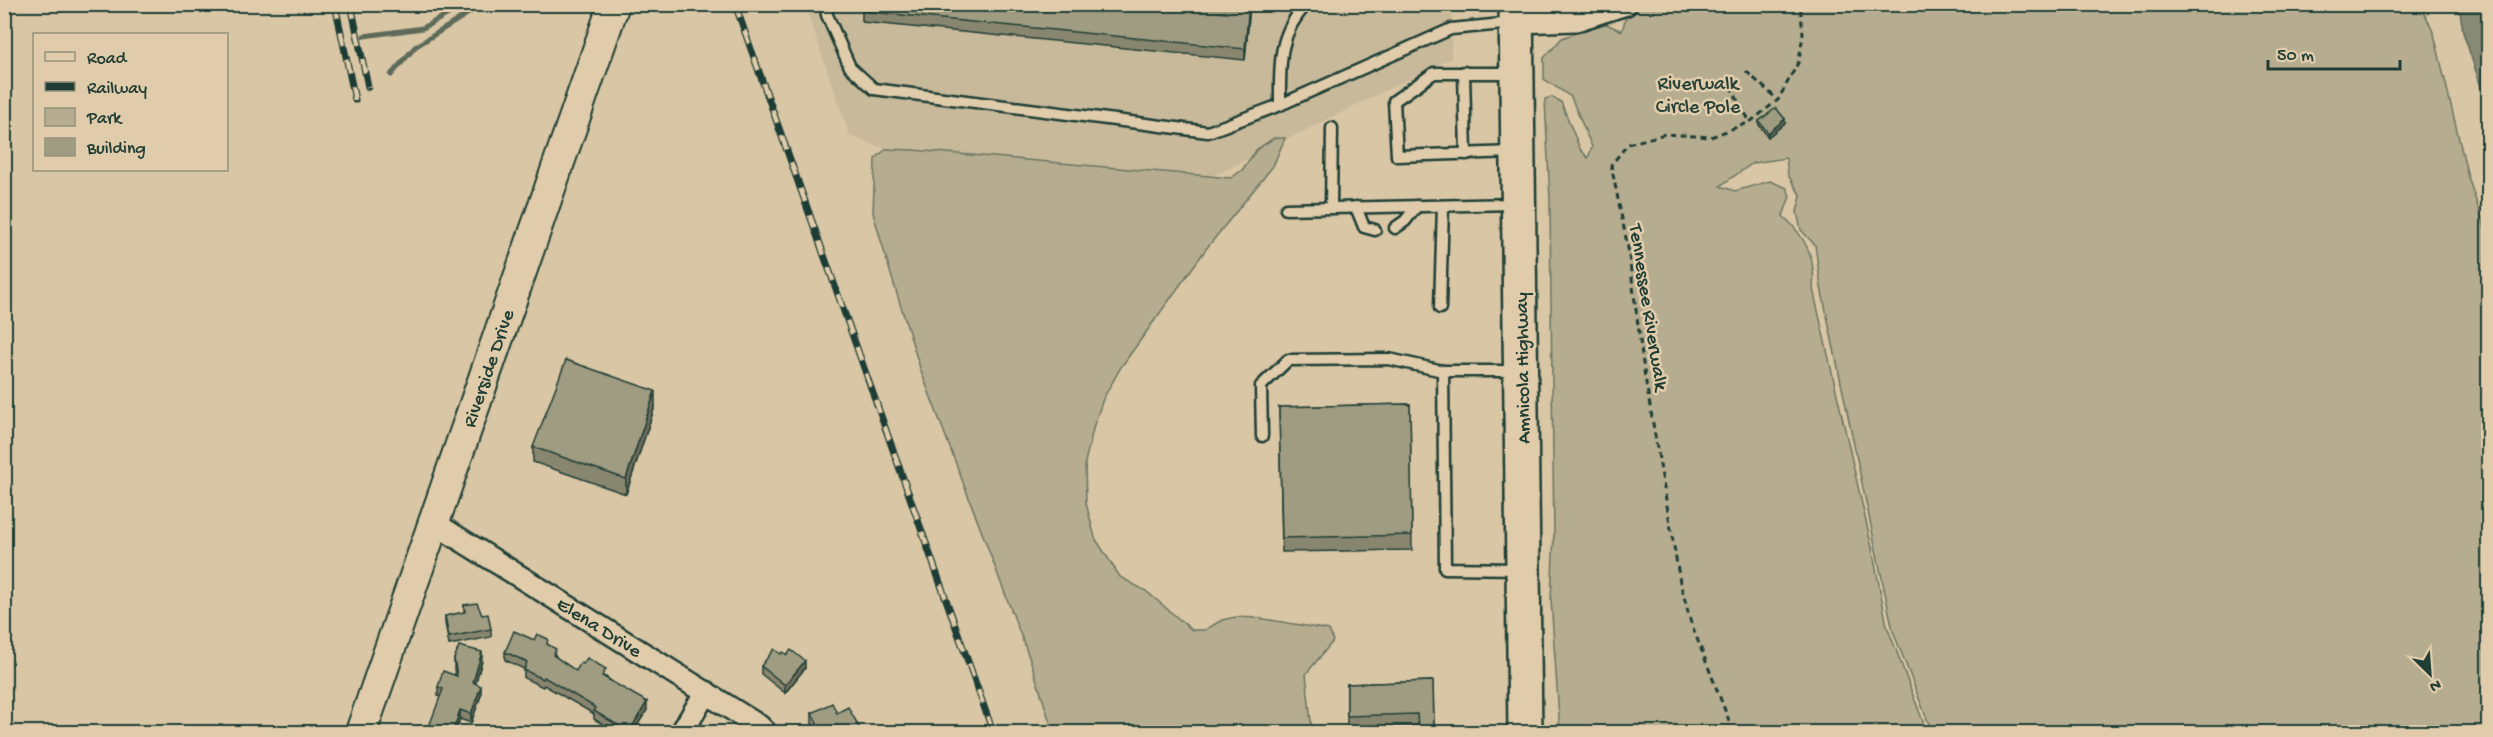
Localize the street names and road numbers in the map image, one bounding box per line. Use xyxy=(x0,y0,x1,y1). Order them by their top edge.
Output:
street label: Tennessee Riverwalk xyxy=(1622,222,1671,395)
street label: Amnicola Highway xyxy=(1512,292,1537,444)
street label: Riverside Drive xyxy=(459,307,521,431)
street label: Elena Drive xyxy=(551,594,646,665)

